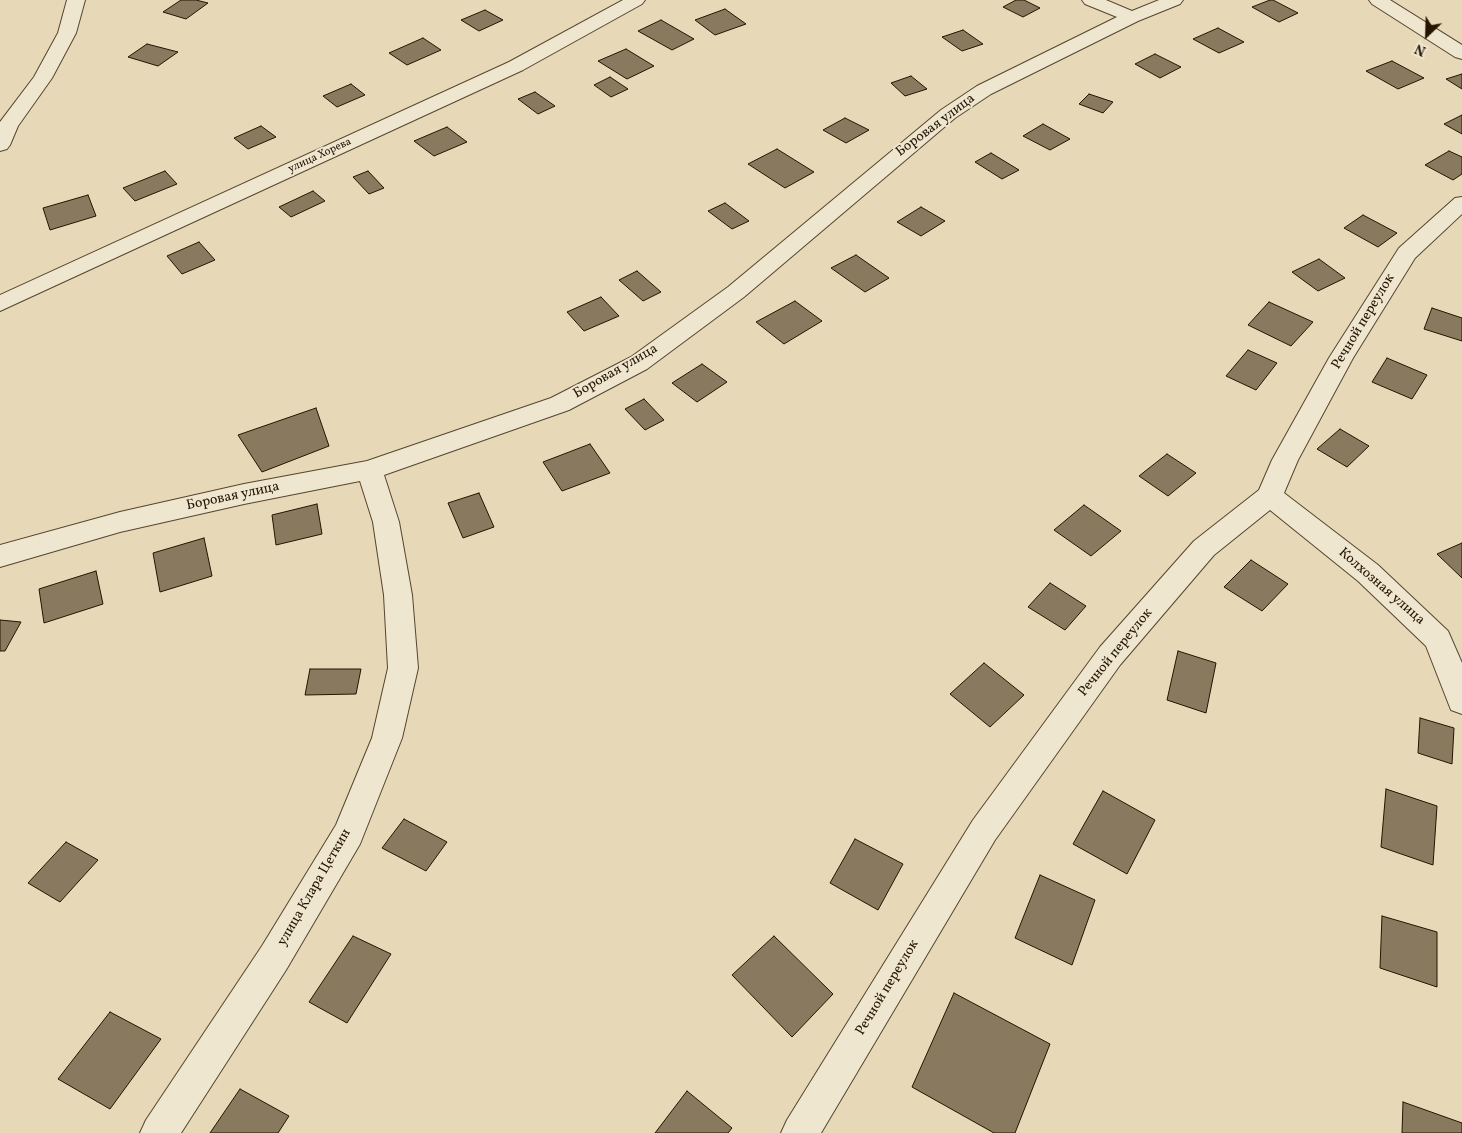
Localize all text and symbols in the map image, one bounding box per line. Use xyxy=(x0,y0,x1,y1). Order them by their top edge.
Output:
north arrow xyxy=(1402,10,1452,60)
text: N xyxy=(1412,38,1429,60)
street label: Боровая улица xyxy=(893,91,979,161)
street label: улица Хорева xyxy=(286,136,354,176)
street label: Речной переулок xyxy=(1329,271,1399,373)
street label: Боровая улица xyxy=(571,341,661,403)
street label: Боровая улица xyxy=(185,479,281,515)
street label: Колхозная улица xyxy=(1334,545,1428,629)
street label: Речной переулок xyxy=(1075,606,1157,700)
street label: улица Клара Цеткин xyxy=(275,826,355,950)
street label: Речной переулок xyxy=(853,937,923,1039)

